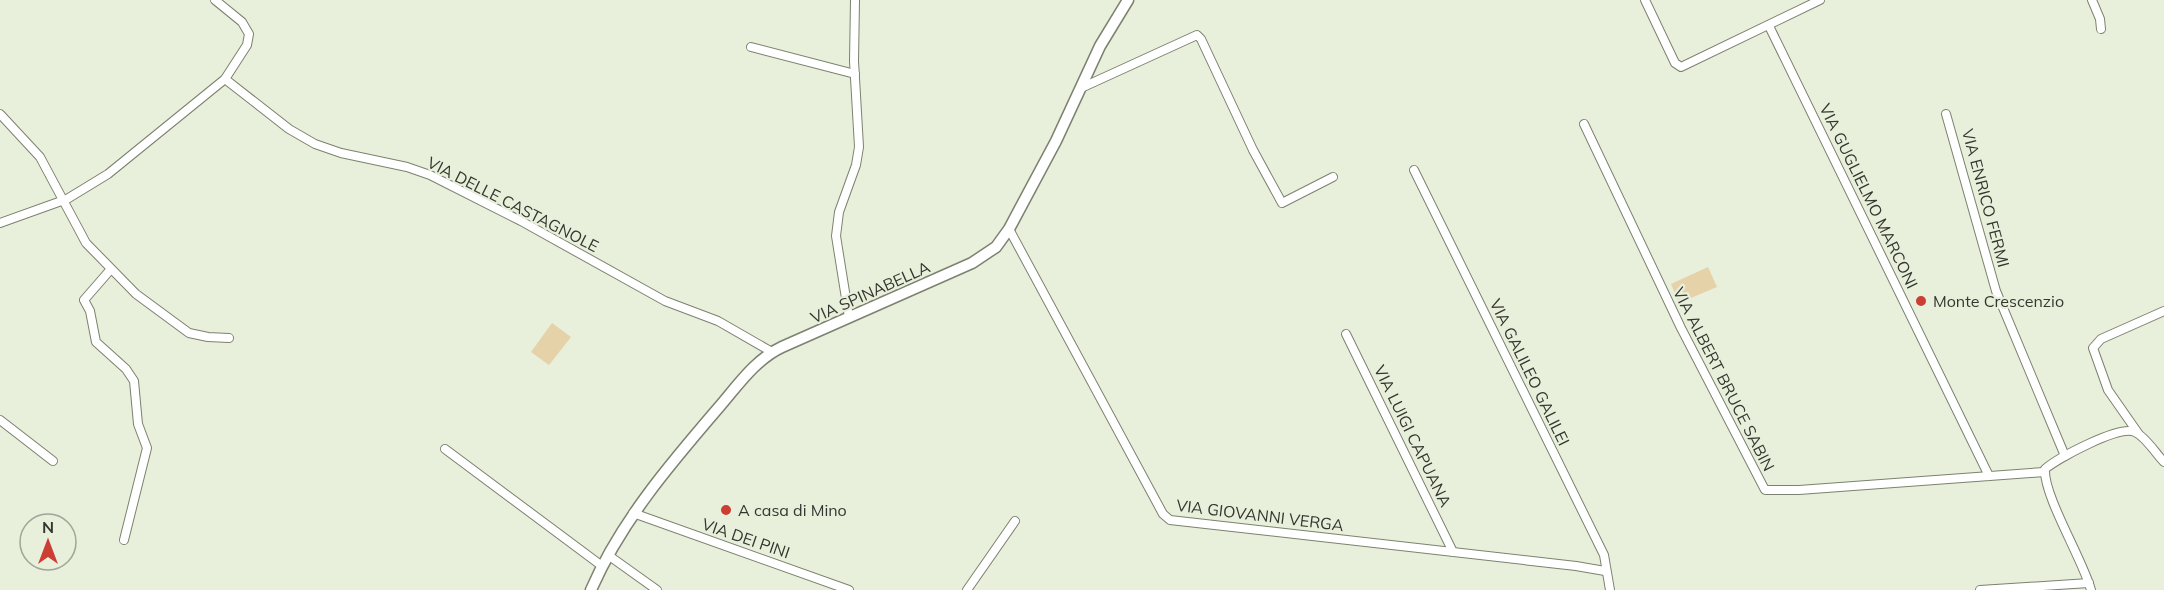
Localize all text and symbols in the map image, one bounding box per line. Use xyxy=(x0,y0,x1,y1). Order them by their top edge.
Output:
street label: VIA GUGLIELMO MARCONI xyxy=(1815,100,1923,292)
street label: VIA ENRICO FERMI xyxy=(1958,127,2014,269)
street label: VIA DELLE CASTAGNOLE xyxy=(424,152,602,256)
street label: VIA SPINABELLA xyxy=(807,257,933,327)
street label: VIA ALBERT BRUCE SABIN xyxy=(1669,284,1779,474)
place label: Monte Crescenzio xyxy=(1933,291,2064,311)
marker: Monte Crescenzio xyxy=(1914,294,1928,308)
street label: VIA GALILEO GALILEI xyxy=(1486,295,1574,449)
street label: VIA LUIGI CAPUANA xyxy=(1370,362,1456,510)
street label: VIA GIOVANNI VERGA xyxy=(1175,495,1345,535)
place label: A casa di Mino xyxy=(738,500,847,520)
marker: A casa di Mino xyxy=(719,503,733,517)
north arrow xyxy=(18,512,78,572)
street label: VIA DEI PINI xyxy=(699,514,793,562)
text: N xyxy=(42,517,54,537)

